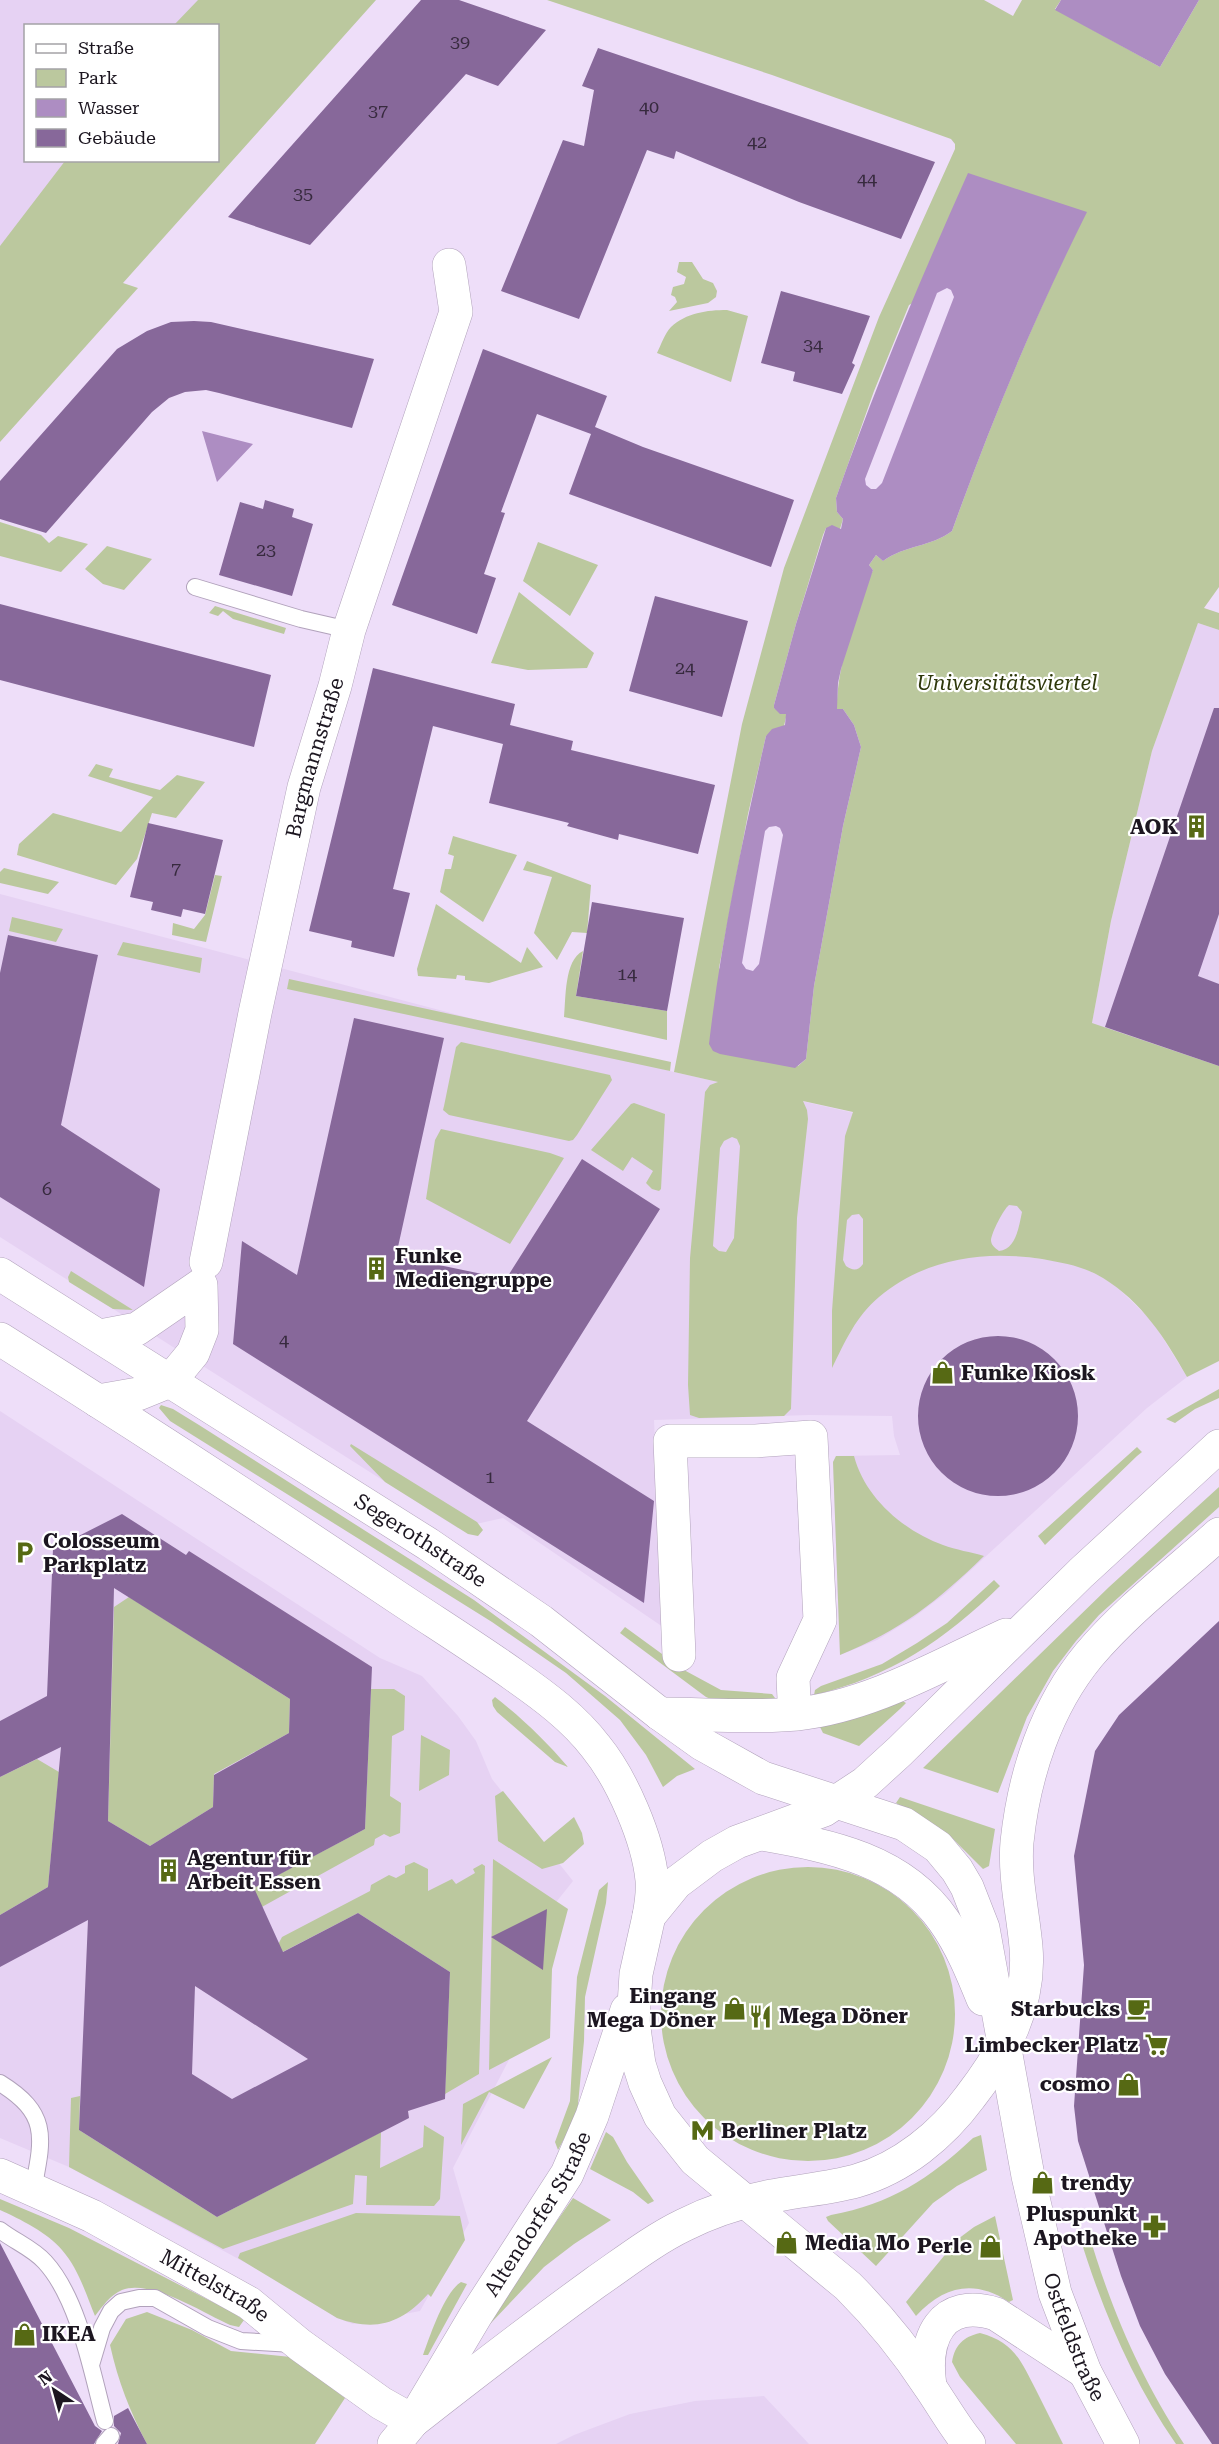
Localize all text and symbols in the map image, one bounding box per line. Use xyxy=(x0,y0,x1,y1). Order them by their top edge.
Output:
legend xyxy=(24,24,219,162)
house number: 39 xyxy=(450,31,470,52)
text: Straße xyxy=(78,37,134,58)
text: Park xyxy=(78,67,118,88)
house number: 40 xyxy=(639,96,659,117)
text: Wasser xyxy=(78,97,139,118)
house number: 37 xyxy=(368,100,388,121)
text: Gebäude xyxy=(78,127,156,148)
house number: 42 xyxy=(747,131,767,152)
house number: 44 xyxy=(857,168,877,189)
house number: 35 xyxy=(293,183,313,204)
house number: 34 xyxy=(803,334,823,355)
house number: 23 xyxy=(256,539,276,560)
house number: 24 xyxy=(675,657,695,678)
park label: Universitätsviertel xyxy=(916,671,1098,695)
street label: Bargmannstraße xyxy=(281,675,349,840)
building icon: AOK xyxy=(1183,814,1209,840)
place label: AOK xyxy=(1130,815,1178,839)
house number: 7 xyxy=(171,858,181,879)
house number: 14 xyxy=(617,963,637,984)
house number: 6 xyxy=(42,1178,52,1199)
place label: Funke Mediengruppe xyxy=(395,1244,552,1292)
building icon: Funke Mediengruppe xyxy=(364,1255,390,1281)
house number: 4 xyxy=(279,1329,289,1350)
shop icon: Funke Kiosk xyxy=(930,1360,956,1386)
place label: Funke Kiosk xyxy=(961,1361,1096,1385)
house number: 1 xyxy=(485,1466,495,1487)
street label: Segerothstraße xyxy=(350,1489,491,1592)
place label: Colosseum Parkplatz xyxy=(43,1529,160,1577)
parking icon: Colosseum Parkplatz xyxy=(12,1540,38,1566)
place label: Agentur für Arbeit Essen xyxy=(187,1846,321,1894)
building icon: Agentur für Arbeit Essen xyxy=(156,1857,182,1883)
place label: Eingang Mega Döner xyxy=(587,1984,716,2032)
shop icon: Eingang Mega Döner xyxy=(721,1995,747,2021)
cafe icon: Starbucks xyxy=(1125,1996,1151,2022)
place label: Starbucks xyxy=(1011,1997,1120,2021)
restaurant icon: Mega Döner xyxy=(748,2003,774,2029)
place label: Mega Döner xyxy=(779,2004,909,2028)
supermarket icon: Limbecker Platz xyxy=(1143,2032,1169,2058)
place label: Limbecker Platz xyxy=(965,2033,1138,2057)
shop icon: cosmo xyxy=(1115,2071,1141,2097)
place label: cosmo xyxy=(1040,2072,1110,2096)
metro station icon: Berliner Platz xyxy=(690,2118,716,2144)
place label: Berliner Platz xyxy=(721,2119,867,2143)
street label: Altendorfer Straße xyxy=(479,2128,596,2301)
shop icon: trendy xyxy=(1030,2170,1056,2196)
place label: trendy xyxy=(1061,2171,1132,2195)
place label: Pluspunkt Apotheke xyxy=(1026,2202,1137,2250)
pharmacy icon: Pluspunkt Apotheke xyxy=(1142,2213,1168,2239)
shop icon: Media Mo xyxy=(774,2230,800,2256)
place label: Media Mo xyxy=(805,2231,910,2255)
shop icon: Perle xyxy=(977,2233,1003,2259)
place label: Perle xyxy=(917,2234,972,2258)
street label: Mittelstraße xyxy=(156,2244,274,2327)
street label: Ostfeldstraße xyxy=(1039,2270,1110,2405)
shop icon: IKEA xyxy=(11,2321,37,2347)
place label: IKEA xyxy=(42,2322,96,2346)
north arrow xyxy=(24,2360,84,2420)
text: N xyxy=(35,2367,56,2390)

